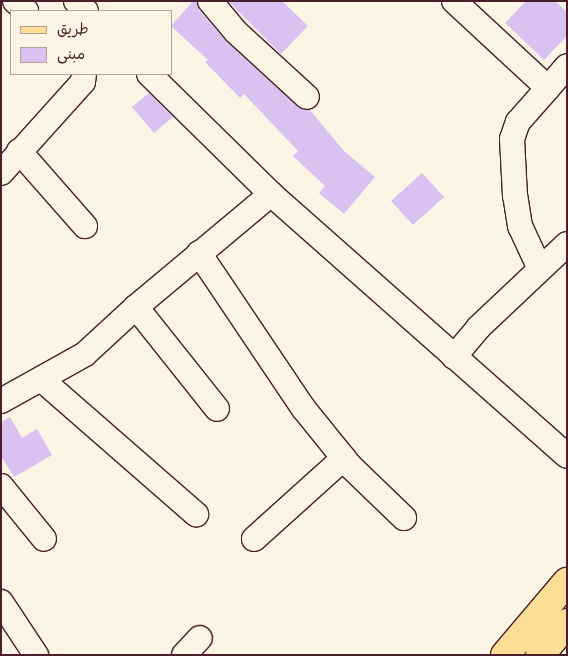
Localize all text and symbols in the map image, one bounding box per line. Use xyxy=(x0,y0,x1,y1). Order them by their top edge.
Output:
legend xyxy=(10,10,172,75)
text: طريق xyxy=(57,22,89,40)
text: مبنى xyxy=(57,47,85,65)

